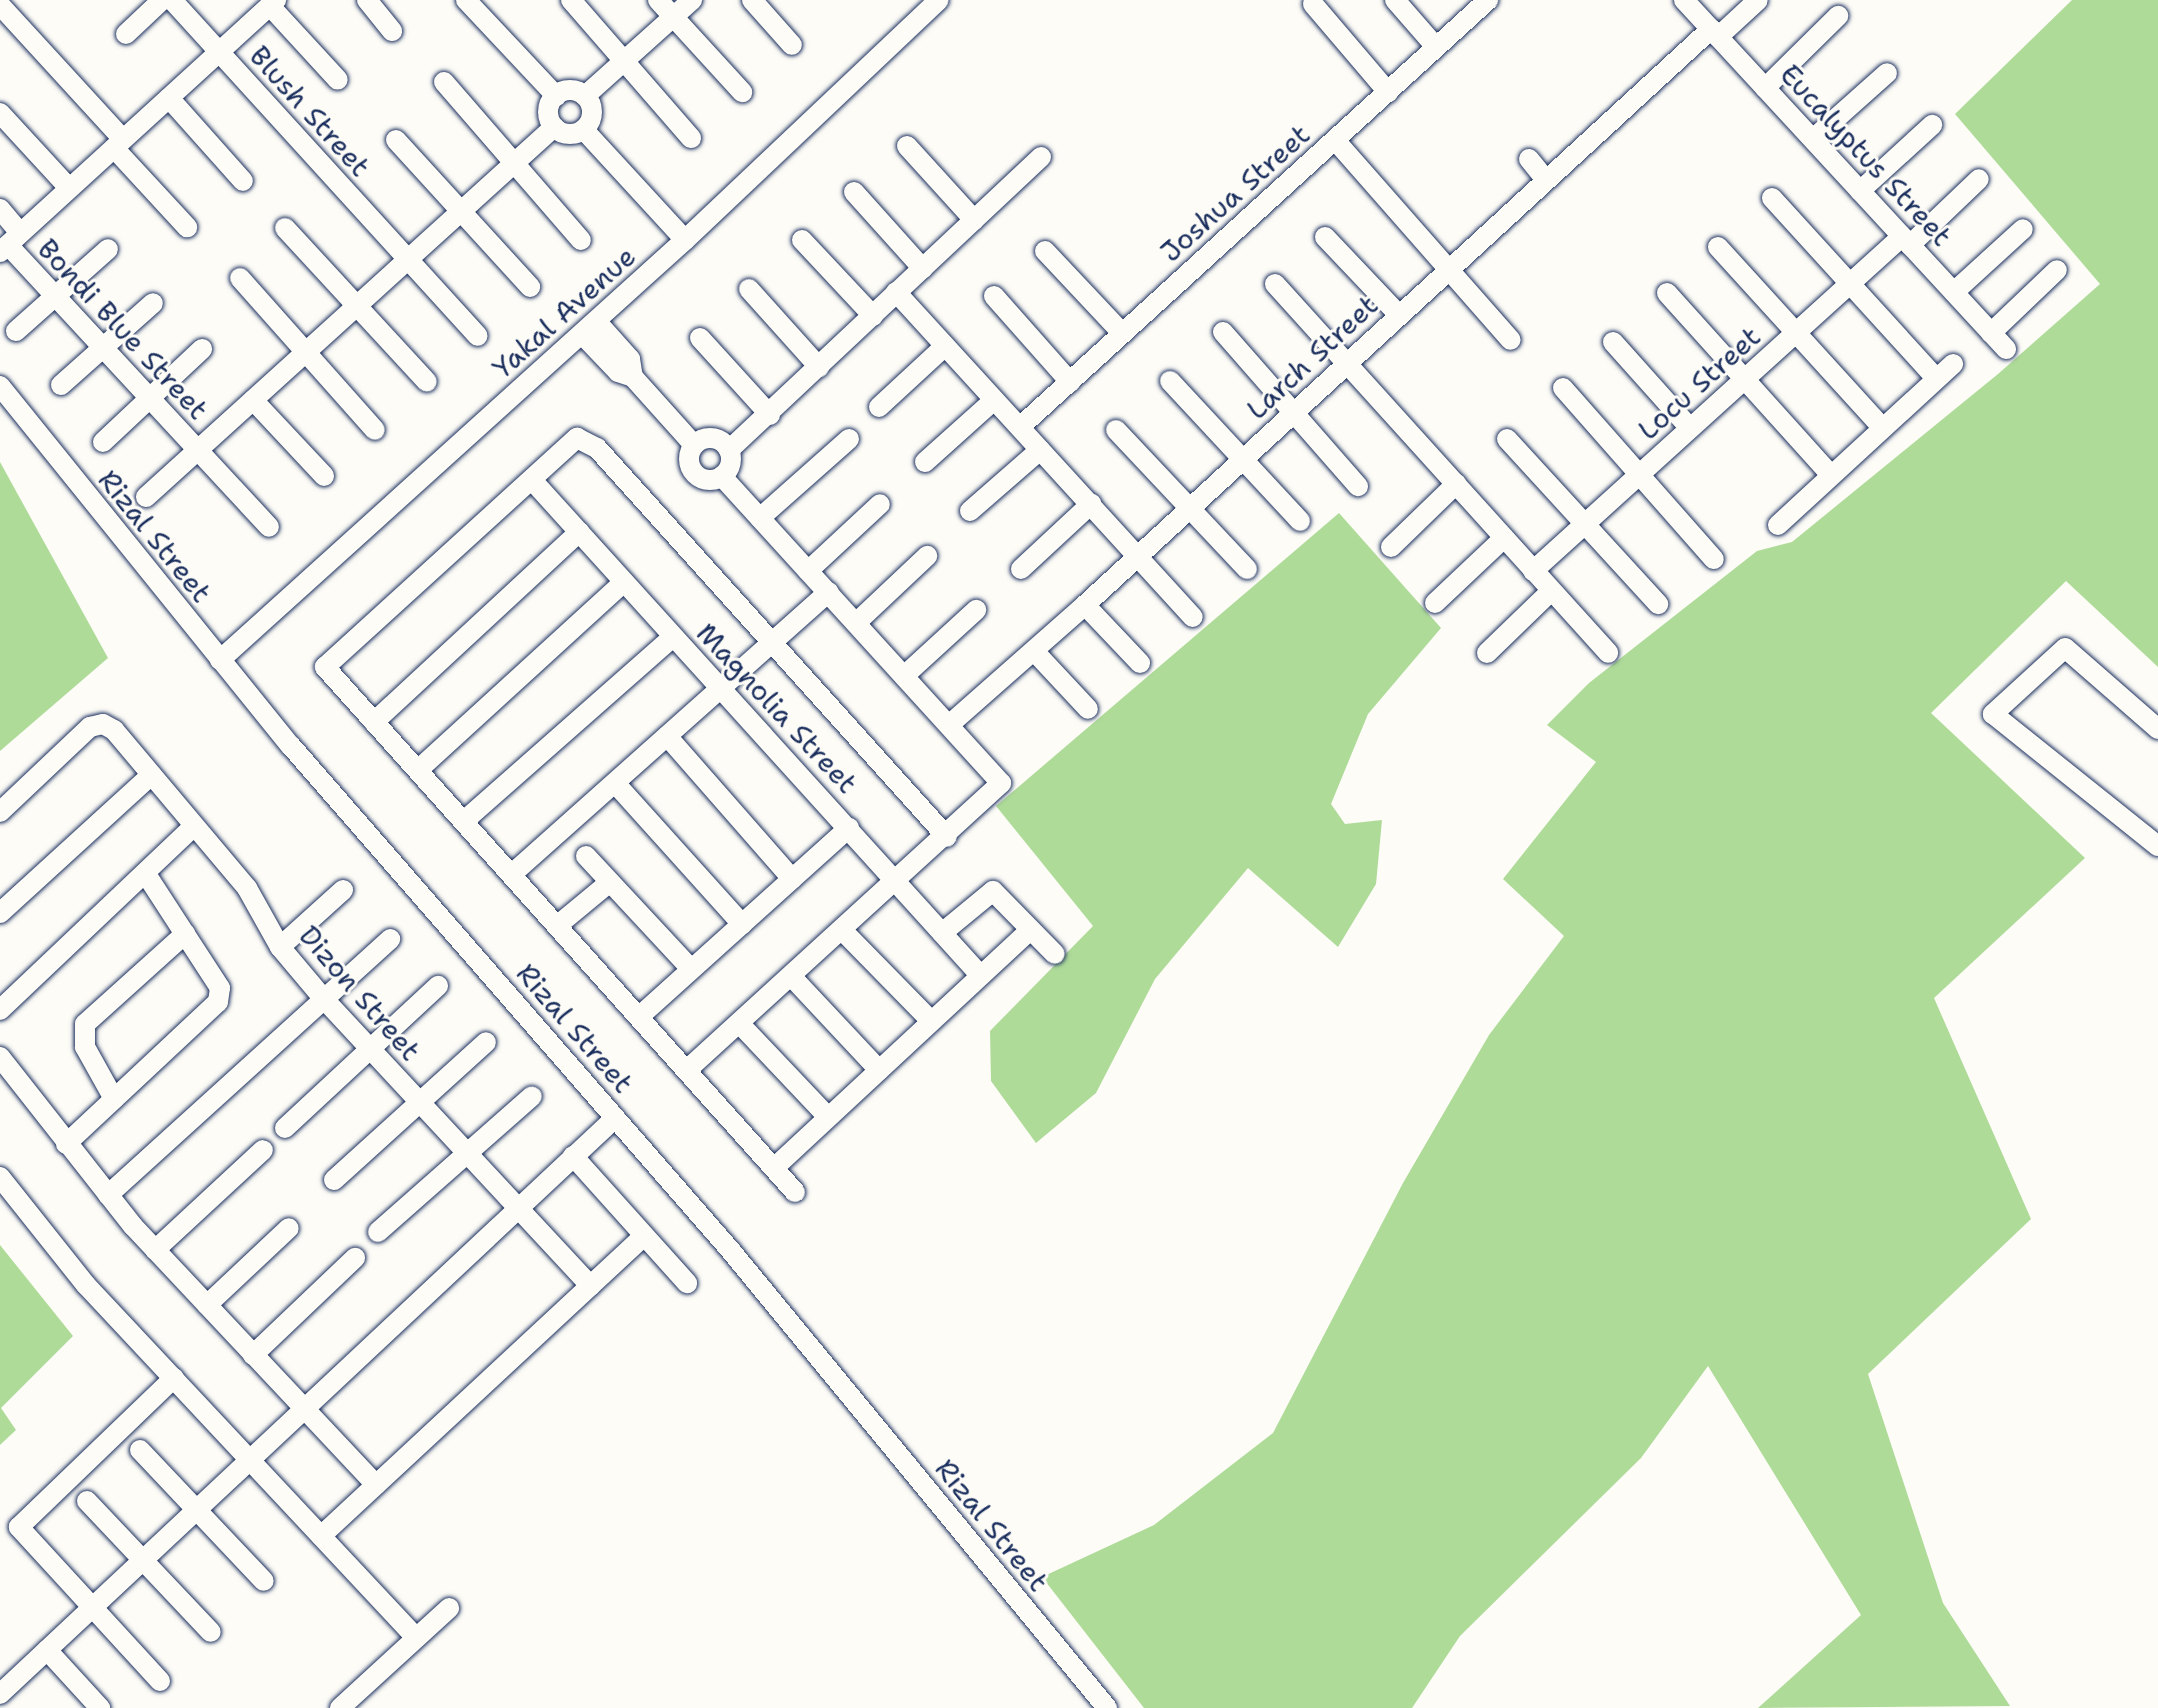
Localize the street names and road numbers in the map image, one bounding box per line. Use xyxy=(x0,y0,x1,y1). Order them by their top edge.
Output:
street label: Blush Street xyxy=(243,39,377,183)
street label: Eucalyptus Street xyxy=(1773,57,1959,253)
street label: Joshua Street xyxy=(1154,117,1316,269)
street label: Bondi Blue Street xyxy=(31,232,215,426)
street label: Yakal Avenue xyxy=(486,239,642,385)
street label: Larch Street xyxy=(1240,288,1384,426)
street label: Locu Street xyxy=(1631,319,1767,447)
street label: Rizal Street xyxy=(92,463,218,609)
street label: Magnolia Street xyxy=(690,616,864,800)
street label: Dizon Street xyxy=(292,919,428,1067)
street label: Rizal Street xyxy=(510,957,640,1099)
street label: Rizal Street xyxy=(929,1452,1055,1598)

